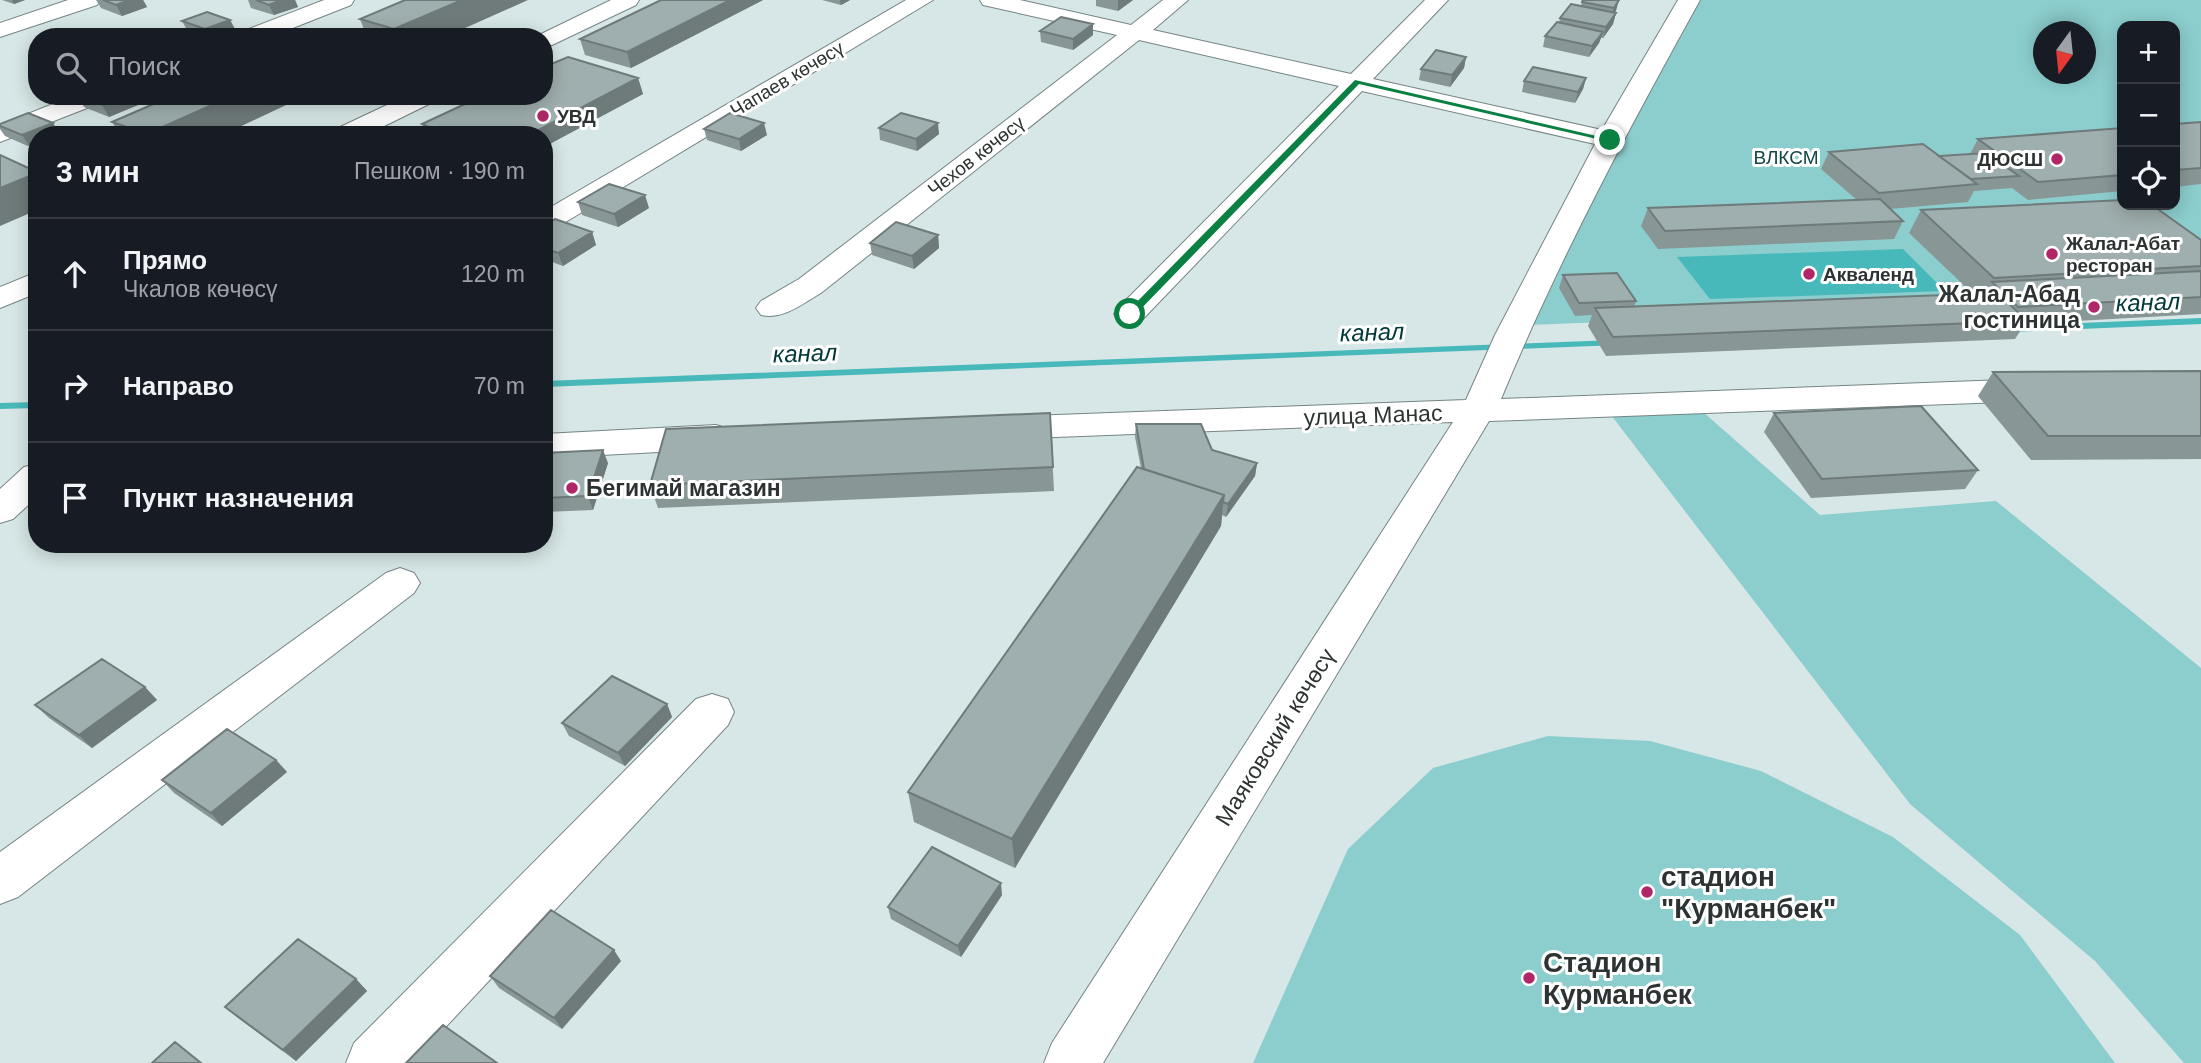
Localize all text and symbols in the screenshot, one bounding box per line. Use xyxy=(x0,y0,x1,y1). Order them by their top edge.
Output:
north arrow xyxy=(2033,21,2096,84)
map controls xyxy=(2117,21,2180,210)
button: + xyxy=(2117,21,2180,84)
search box xyxy=(28,28,553,105)
street label: Чапаев көчөсү xyxy=(727,37,848,121)
icon: search xyxy=(52,48,90,86)
text: Поиск xyxy=(108,51,180,81)
button: − xyxy=(2117,84,2180,147)
place label: УВД xyxy=(557,106,596,127)
marker: УВД xyxy=(535,108,551,124)
street label: Чехов көчөсү xyxy=(924,112,1029,200)
route end xyxy=(1594,124,1625,155)
park label: ВЛКСМ xyxy=(1753,147,1819,168)
button: locate xyxy=(2117,147,2180,210)
place label: ДЮСШ xyxy=(1977,149,2043,170)
marker: ДЮСШ xyxy=(2049,151,2065,167)
text: 3 мин xyxy=(56,155,140,188)
text: Пешком · 190 m xyxy=(354,158,525,184)
place label: Жалал-Абат ресторан xyxy=(2065,233,2180,276)
text: Прямо xyxy=(123,245,207,275)
marker: Жалал-Абат ресторан xyxy=(2044,246,2060,262)
icon: ahead xyxy=(56,255,94,293)
text: 120 m xyxy=(461,261,525,287)
place label: Акваленд xyxy=(1823,264,1914,285)
marker: Акваленд xyxy=(1801,266,1817,282)
text: Чкалов көчөсү xyxy=(123,276,277,302)
place label: Жалал-Абад гостиница xyxy=(1938,281,2080,333)
water label: канал xyxy=(2115,287,2181,317)
route start xyxy=(1114,298,1145,329)
marker: Жалал-Абад гостиница xyxy=(2086,299,2102,315)
water label: канал xyxy=(1339,317,1405,347)
water label: канал xyxy=(772,338,838,368)
icon: right xyxy=(56,367,94,405)
text: Направо xyxy=(123,371,234,401)
text: 70 m xyxy=(474,373,525,399)
street label: улица Манас xyxy=(1303,400,1443,430)
place label: Бегимай магазин xyxy=(586,475,781,501)
icon: arrive xyxy=(56,479,94,517)
marker: Бегимай магазин xyxy=(564,480,580,496)
text: Пункт назначения xyxy=(123,483,354,513)
street label: Маяковский көчөсү xyxy=(1210,643,1340,830)
place label: стадион "Курманбек" xyxy=(1661,861,1836,924)
marker: стадион "Курманбек" xyxy=(1639,884,1655,900)
place label: Стадион Курманбек xyxy=(1543,947,1693,1010)
marker: Стадион Курманбек xyxy=(1521,970,1537,986)

